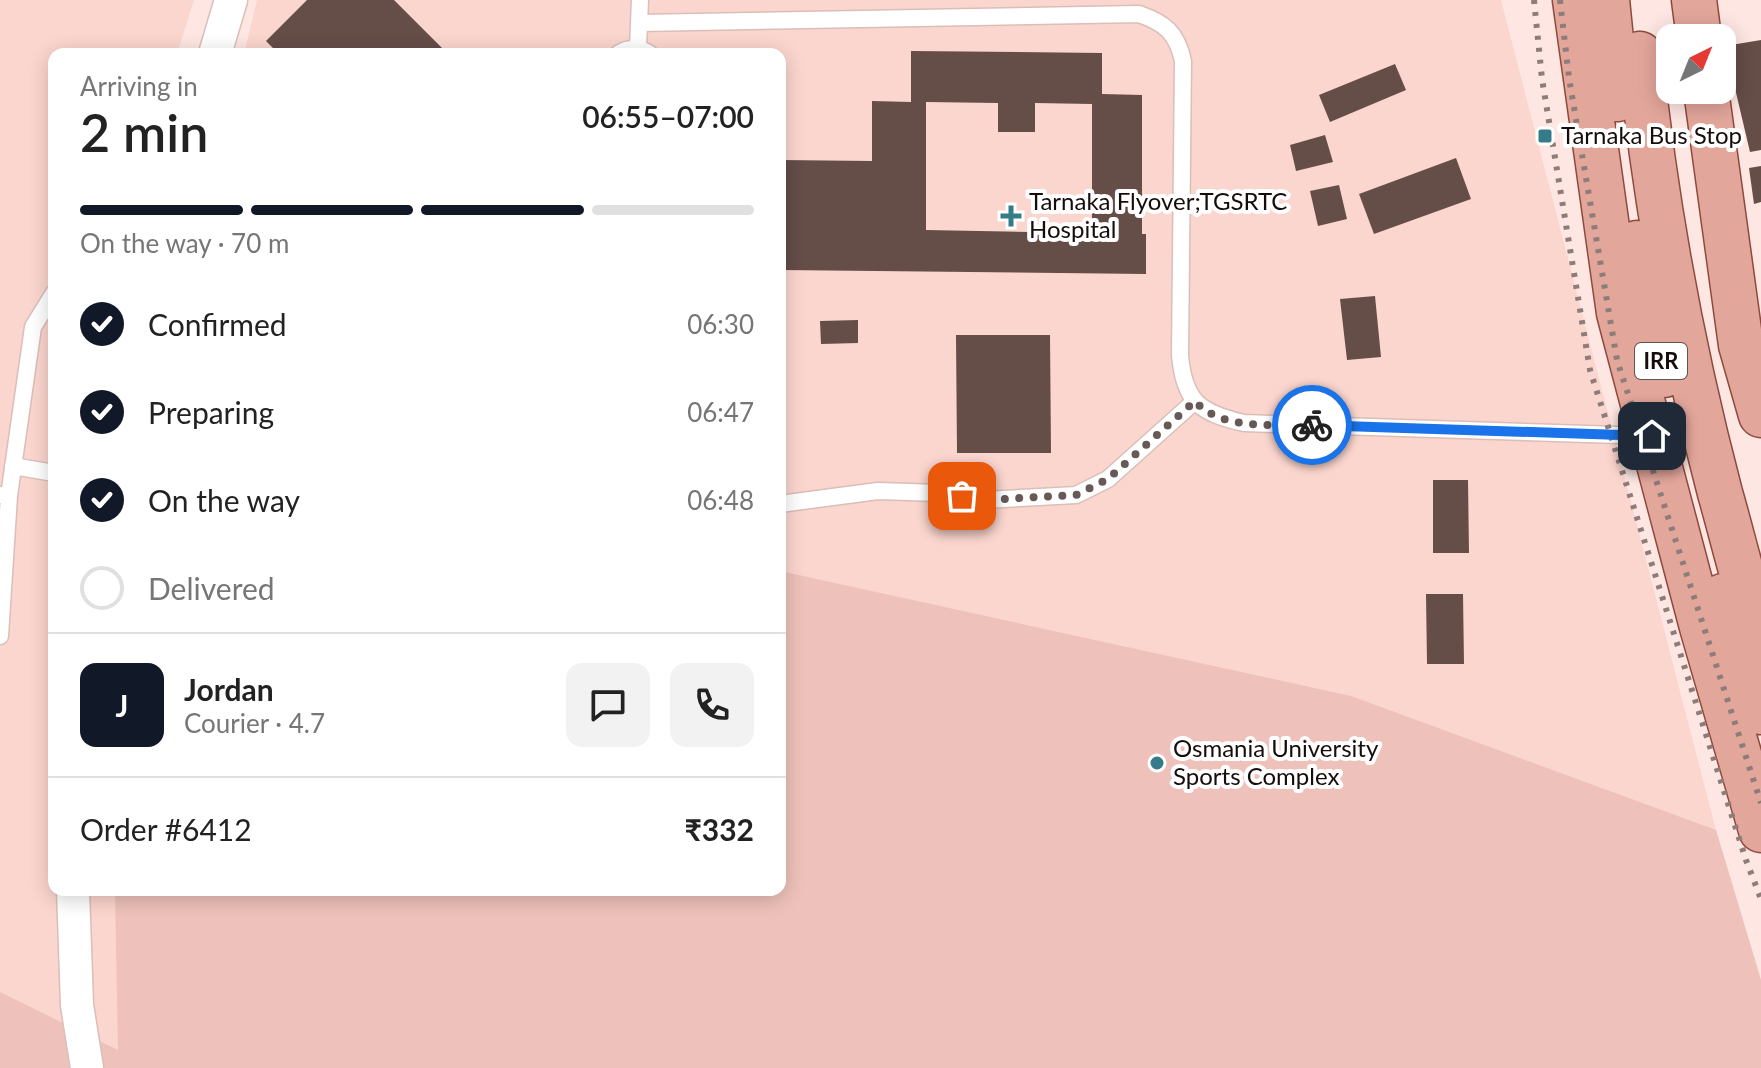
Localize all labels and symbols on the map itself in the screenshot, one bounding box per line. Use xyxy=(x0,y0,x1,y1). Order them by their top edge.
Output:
north arrow xyxy=(1656,24,1736,104)
place label: Tarnaka Bus Stop xyxy=(1561,120,1742,149)
marker: Tarnaka Bus Stop xyxy=(1536,127,1554,145)
place label: Tarnaka Flyover;TGSRTC Hospital xyxy=(1029,186,1287,243)
marker: Tarnaka Flyover;TGSRTC Hospital xyxy=(1000,205,1022,227)
road number: IRR xyxy=(1635,343,1687,379)
courier xyxy=(1272,385,1352,465)
pin xyxy=(1618,402,1686,470)
pin xyxy=(928,462,996,530)
place label: Osmania University Sports Complex xyxy=(1173,733,1379,790)
marker: Osmania University Sports Complex xyxy=(1148,754,1166,772)

